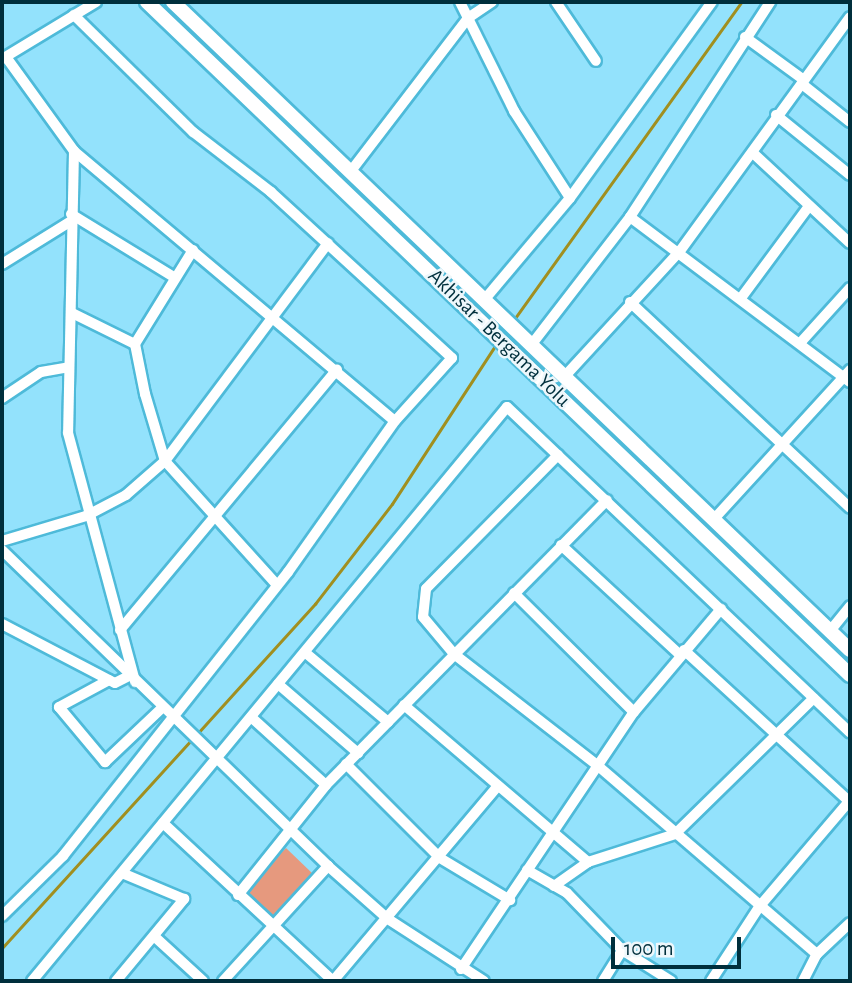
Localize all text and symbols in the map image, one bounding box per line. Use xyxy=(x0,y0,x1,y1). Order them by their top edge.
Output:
street label: Akhisar - Bergama Yolu xyxy=(423,264,575,412)
scale bar xyxy=(614,923,744,967)
text: 100 m xyxy=(624,938,674,959)

